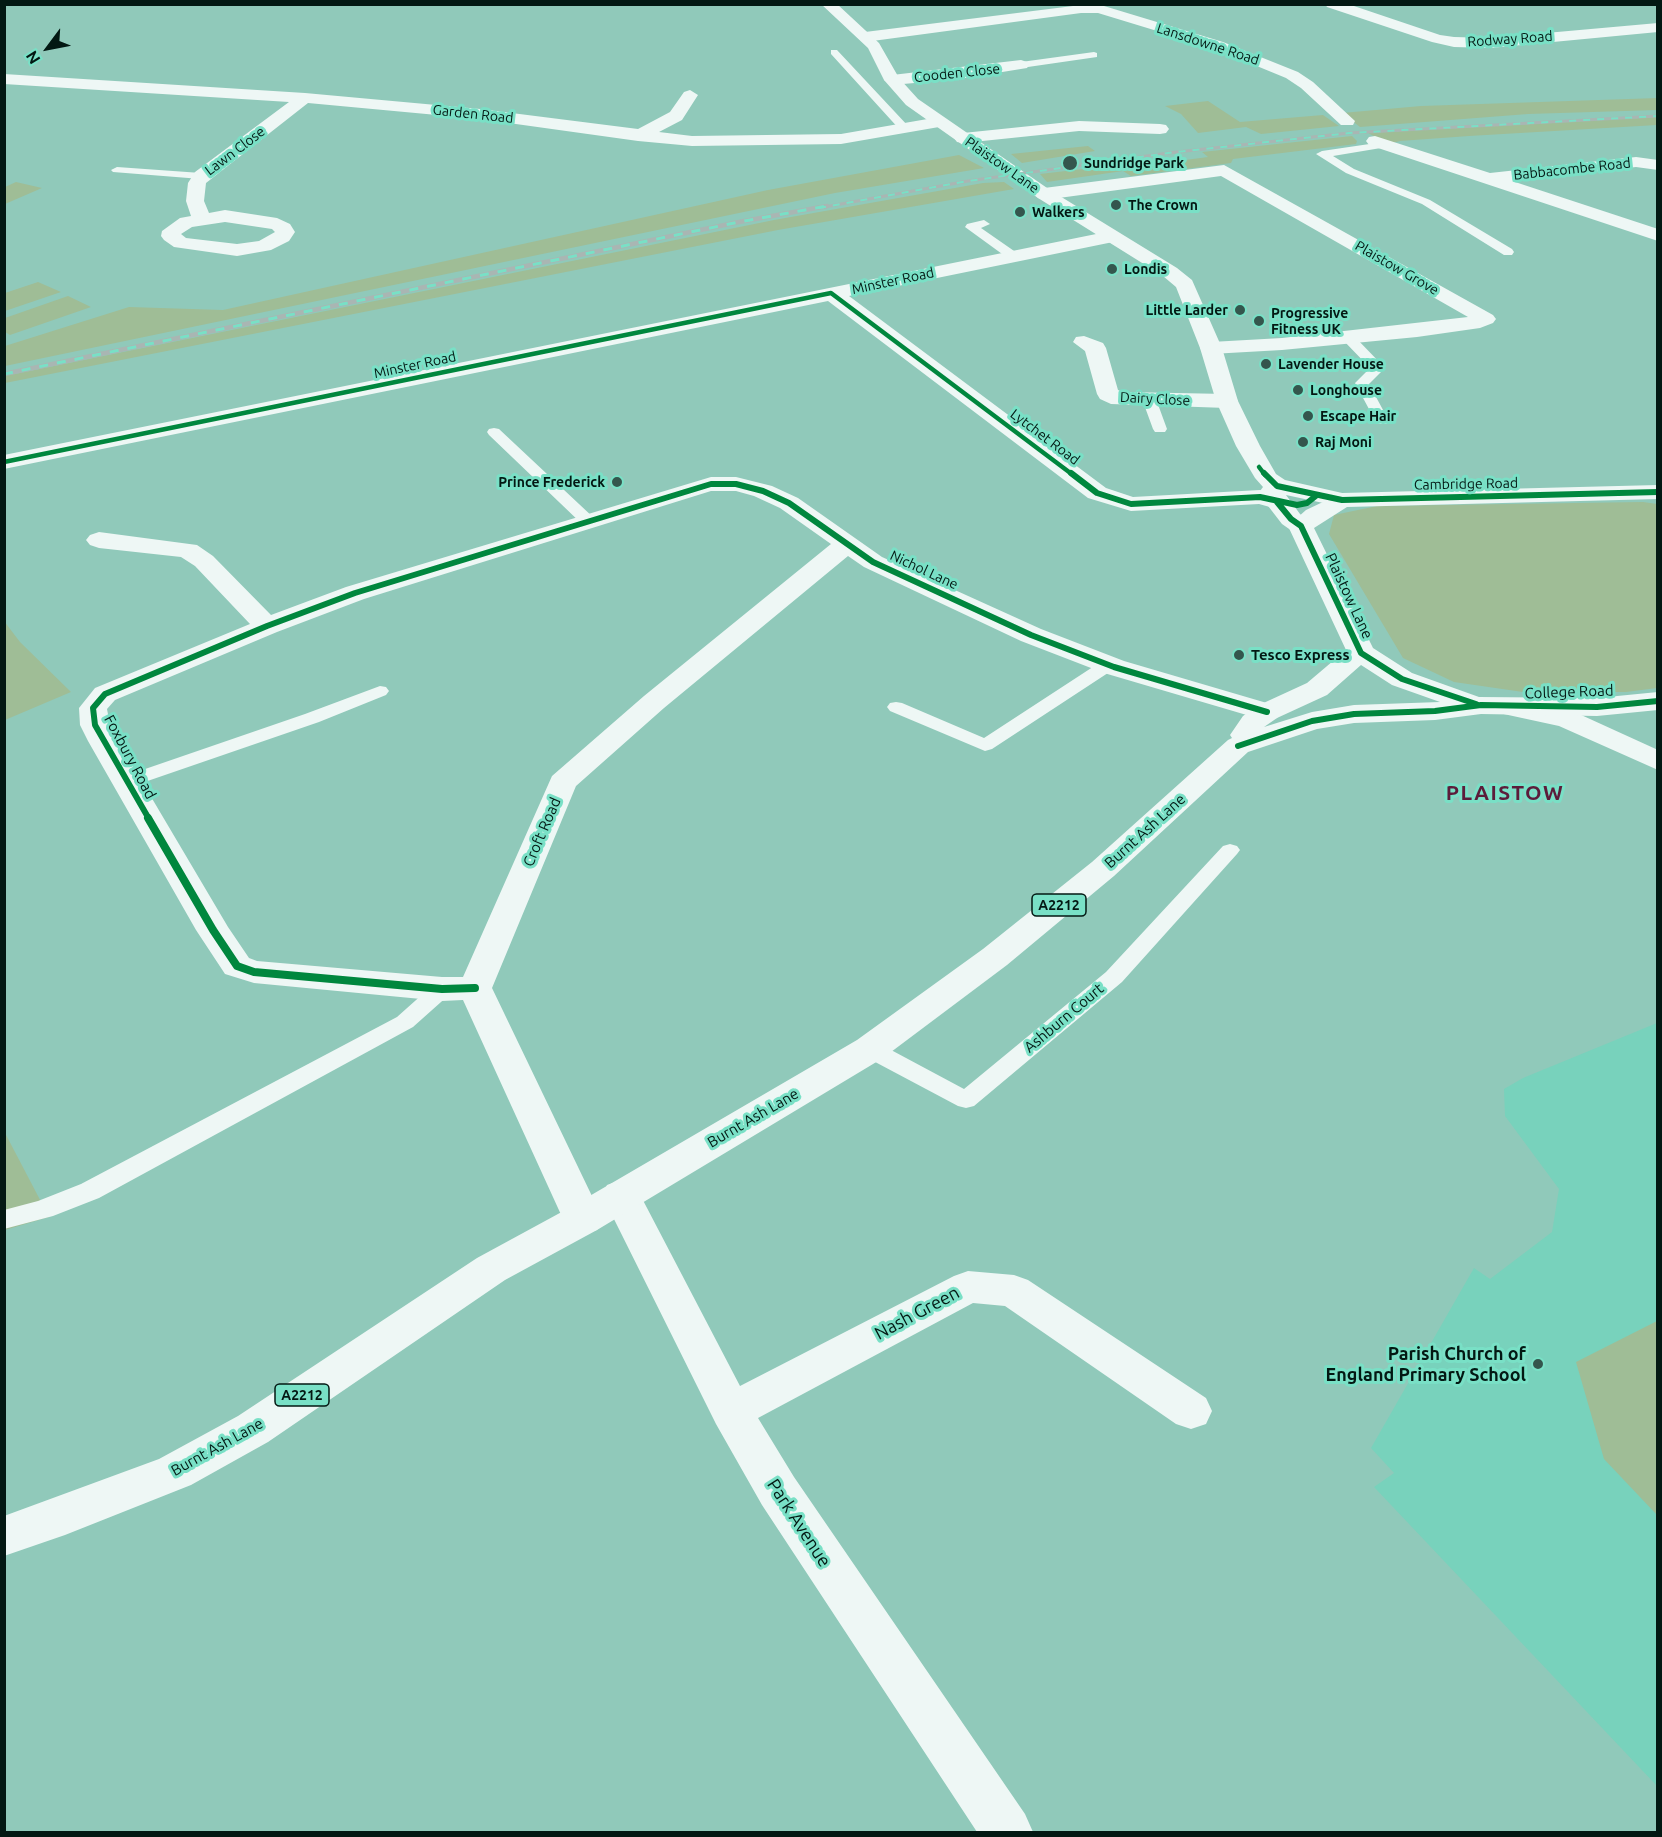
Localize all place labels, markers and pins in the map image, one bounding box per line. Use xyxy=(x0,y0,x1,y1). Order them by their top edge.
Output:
marker: Sundridge Park xyxy=(1061,154,1079,172)
place label: Sundridge Park xyxy=(1084,155,1184,171)
place label: The Crown xyxy=(1128,197,1198,213)
marker: The Crown xyxy=(1109,198,1123,212)
place label: Walkers xyxy=(1032,204,1085,220)
marker: Walkers xyxy=(1013,205,1027,219)
place label: Londis xyxy=(1124,261,1167,277)
marker: Londis xyxy=(1105,262,1119,276)
place label: Little Larder xyxy=(1145,302,1228,318)
marker: Little Larder xyxy=(1233,303,1247,317)
place label: Progressive Fitness UK xyxy=(1271,305,1348,338)
marker: Progressive Fitness UK xyxy=(1252,314,1266,328)
place label: Lavender House xyxy=(1278,356,1384,372)
marker: Lavender House xyxy=(1259,357,1273,371)
place label: Longhouse xyxy=(1310,382,1382,398)
marker: Longhouse xyxy=(1291,383,1305,397)
place label: Escape Hair xyxy=(1320,408,1396,424)
marker: Escape Hair xyxy=(1301,409,1315,423)
place label: Raj Moni xyxy=(1315,434,1372,450)
marker: Raj Moni xyxy=(1296,435,1310,449)
place label: Prince Frederick xyxy=(498,474,605,490)
marker: Prince Frederick xyxy=(610,475,624,489)
place label: Tesco Express xyxy=(1251,646,1350,664)
marker: Tesco Express xyxy=(1232,648,1246,662)
place label: Parish Church of England Primary School xyxy=(1326,1343,1526,1386)
marker: Parish Church of England Primary School xyxy=(1531,1357,1545,1371)

